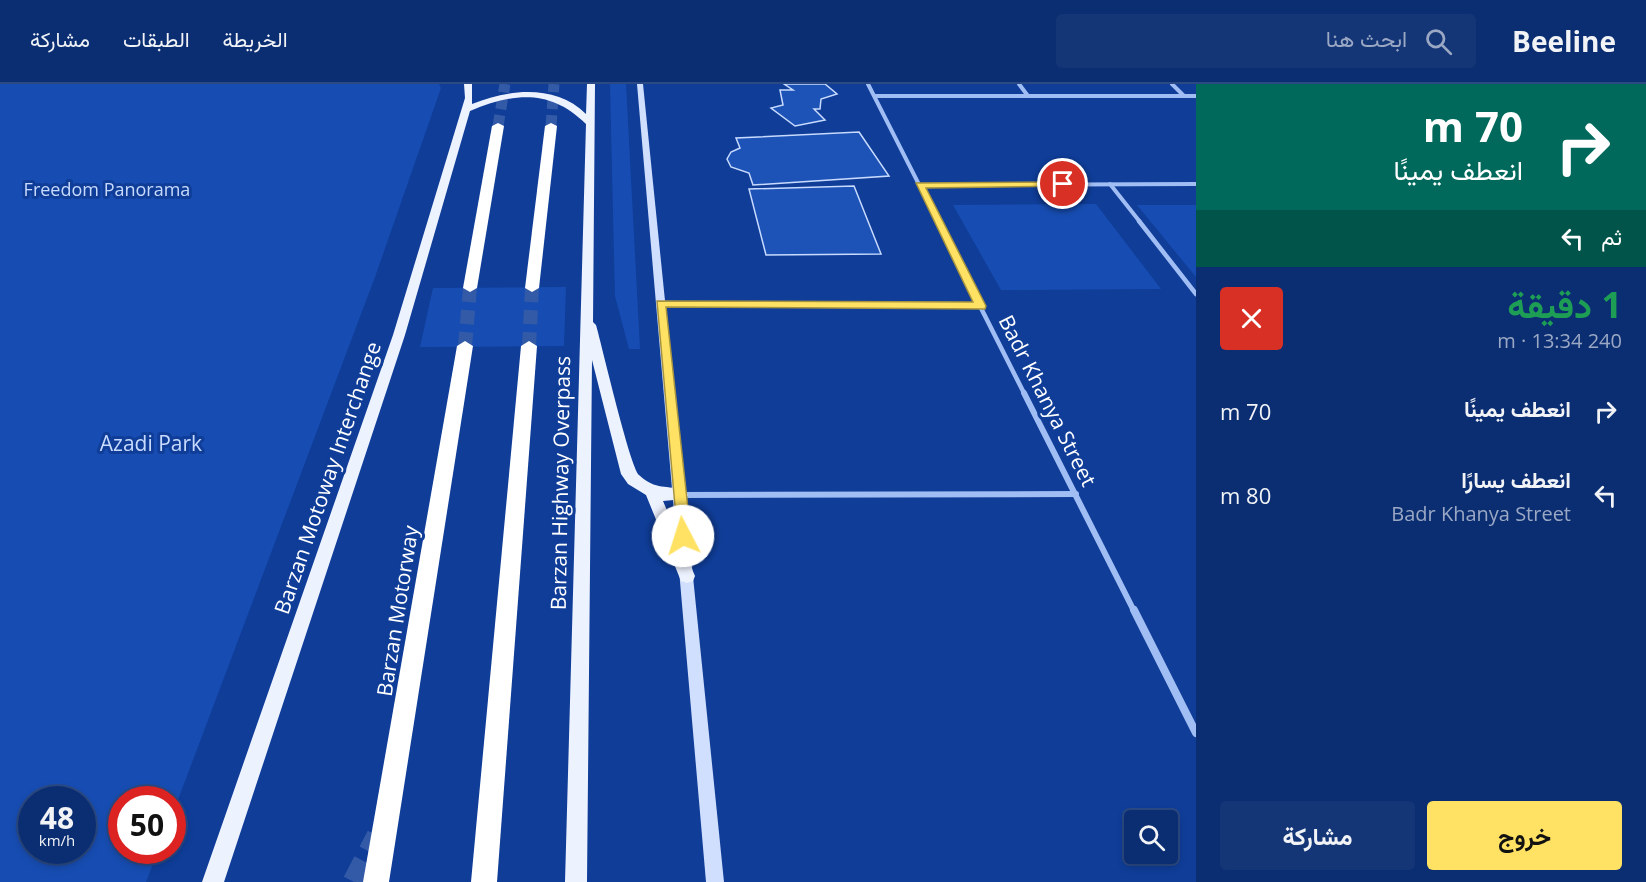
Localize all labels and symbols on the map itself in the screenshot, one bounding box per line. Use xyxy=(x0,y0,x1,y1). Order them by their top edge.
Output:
pin xyxy=(1037,158,1088,209)
park label: Freedom Panorama xyxy=(24,177,190,201)
street label: Badr Khanya Street xyxy=(993,310,1103,491)
street label: Barzan Motoway Interchange xyxy=(267,338,387,618)
street label: Barzan Highway Overpass xyxy=(544,356,576,610)
park label: Azadi Park xyxy=(100,429,202,457)
position arrow xyxy=(651,504,715,568)
street label: Barzan Motorway xyxy=(370,523,424,698)
speed limit sign: 50 xyxy=(108,786,186,864)

